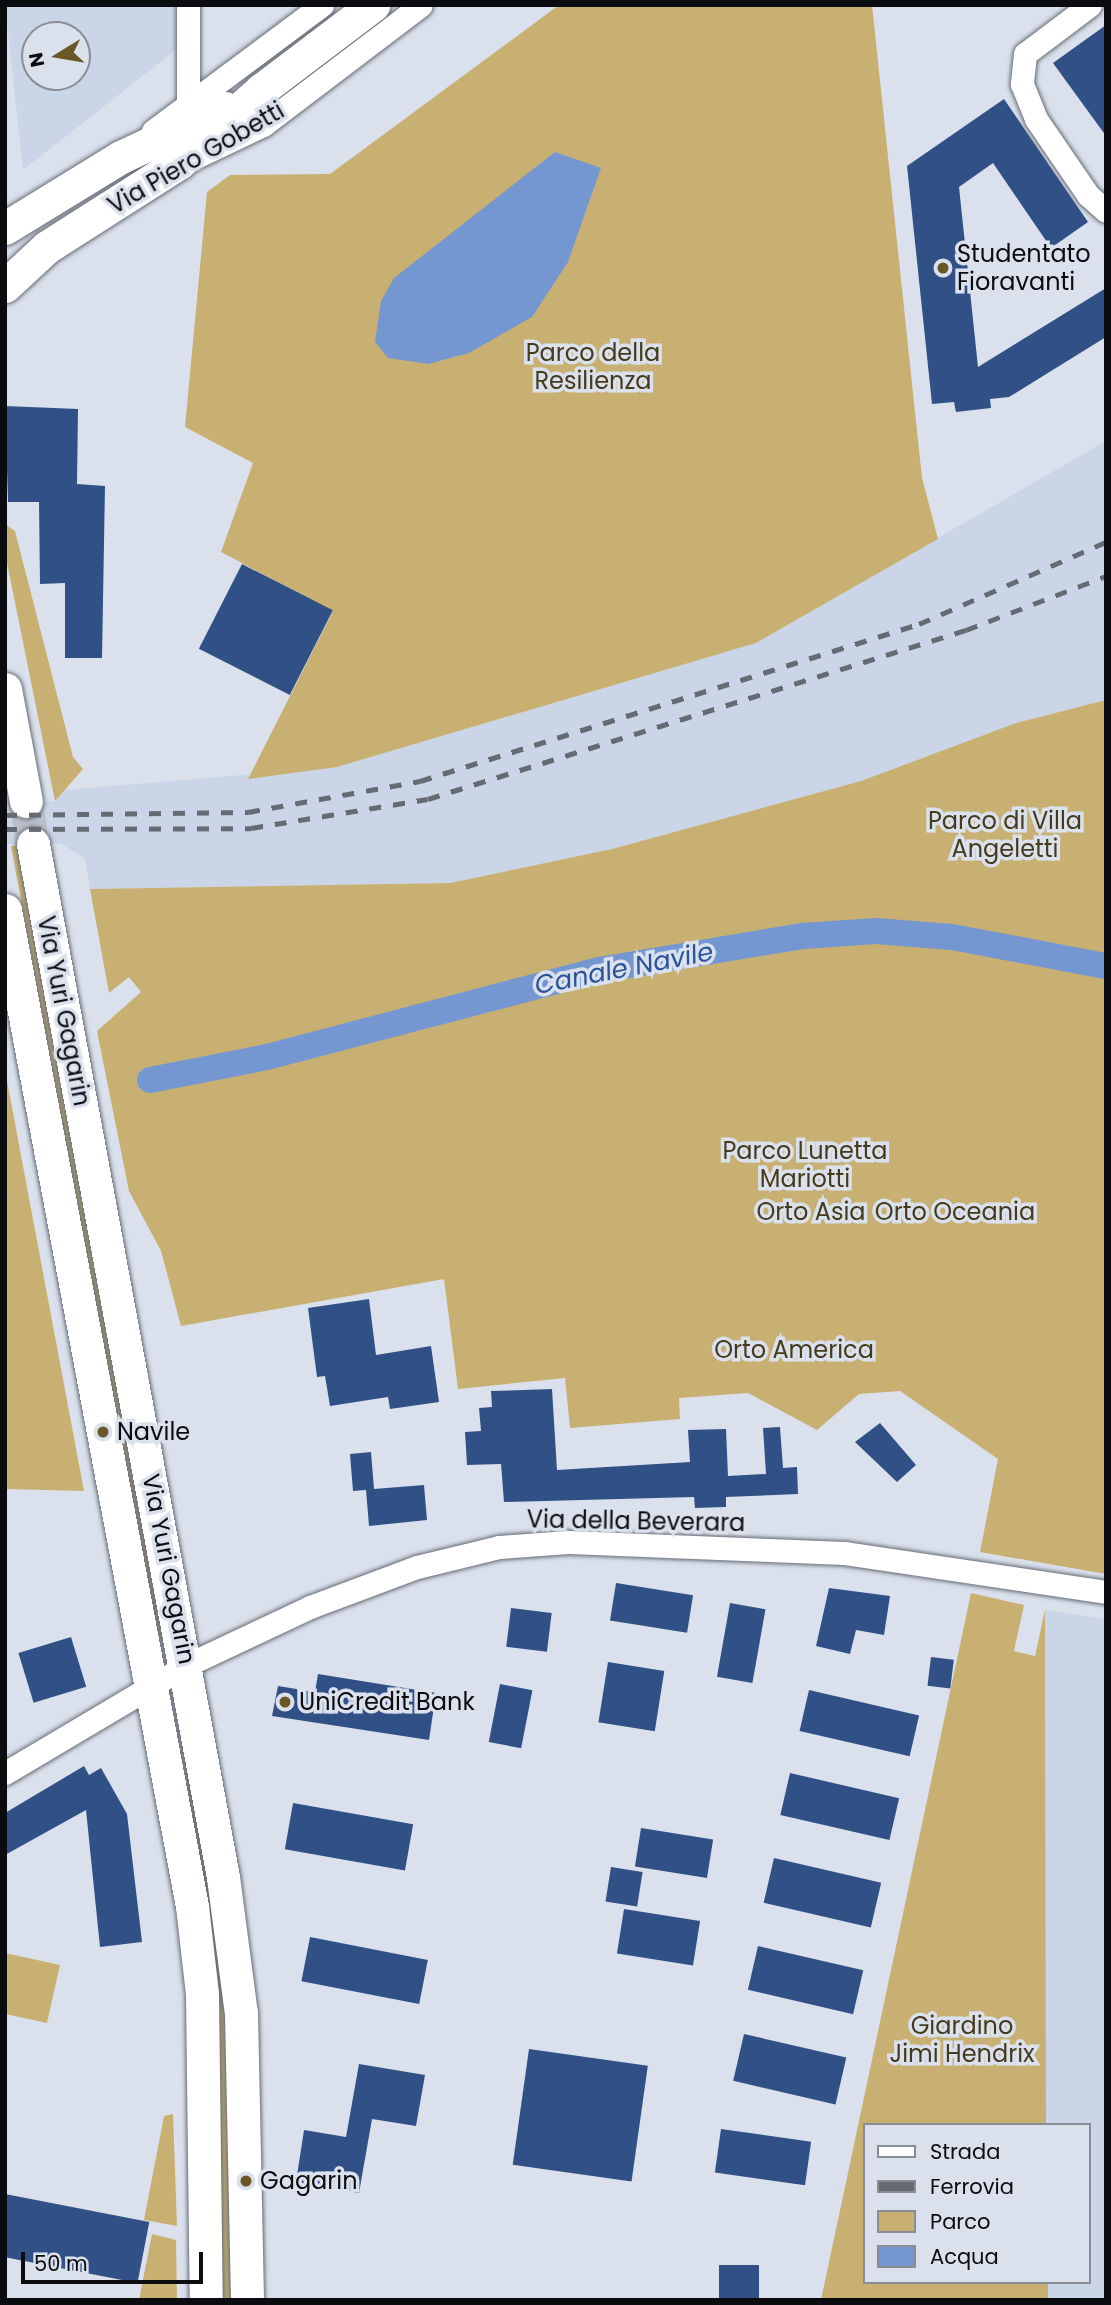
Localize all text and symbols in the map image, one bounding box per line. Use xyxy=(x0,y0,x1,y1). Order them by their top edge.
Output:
north arrow xyxy=(21,21,91,91)
text: N xyxy=(22,50,51,69)
street label: Via Piero Gobetti xyxy=(103,96,289,220)
place label: Studentato Fioravanti xyxy=(957,240,1091,296)
marker: Studentato Fioravanti xyxy=(935,260,951,276)
park label: Parco della Resilienza xyxy=(526,339,660,395)
park label: Parco di Villa Angeletti xyxy=(928,807,1082,863)
street label: Via Yuri Gagarin xyxy=(31,914,97,1108)
water label: Canale Navile xyxy=(532,936,716,1002)
park label: Parco Lunetta Mariotti xyxy=(722,1137,888,1193)
park label: Orto Asia xyxy=(756,1198,866,1226)
park label: Orto Oceania xyxy=(875,1198,1035,1226)
park label: Orto America xyxy=(714,1336,874,1364)
place label: Navile xyxy=(117,1418,190,1446)
marker: Navile xyxy=(95,1424,111,1440)
street label: Via Yuri Gagarin xyxy=(136,1472,202,1666)
street label: Via della Beverara xyxy=(526,1505,746,1537)
place label: UniCredit Bank xyxy=(299,1688,475,1716)
marker: UniCredit Bank xyxy=(277,1694,293,1710)
park label: Giardino Jimi Hendrix xyxy=(889,2012,1035,2068)
legend xyxy=(862,2123,1090,2284)
text: Strada xyxy=(930,2137,1000,2166)
place label: Gagarin xyxy=(260,2167,358,2195)
text: Ferrovia xyxy=(930,2172,1014,2201)
marker: Gagarin xyxy=(238,2173,254,2189)
text: Parco xyxy=(930,2207,990,2236)
scale bar xyxy=(24,2238,206,2282)
text: Acqua xyxy=(930,2242,999,2271)
text: 50 m xyxy=(34,2249,88,2278)

